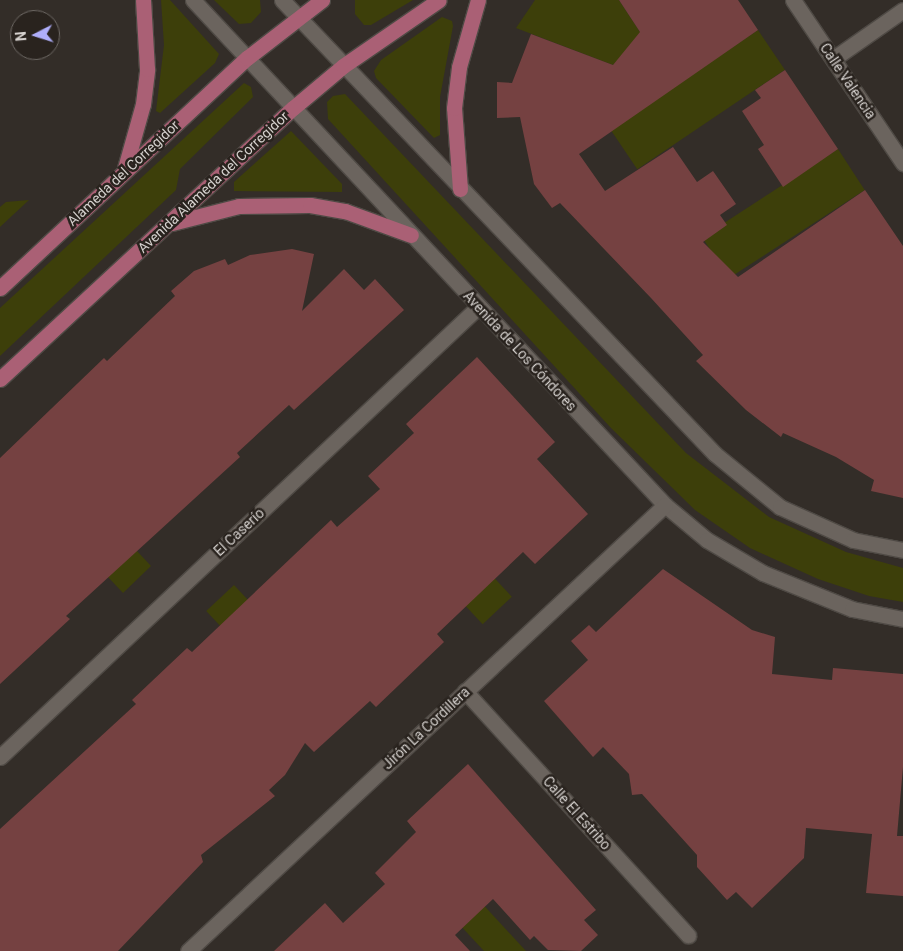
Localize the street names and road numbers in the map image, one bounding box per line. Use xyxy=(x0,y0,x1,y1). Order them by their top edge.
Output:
street label: Calle Valencia xyxy=(817,40,879,122)
street label: Avenida Alameda del Corregidor xyxy=(134,108,292,256)
street label: Alameda del Corregidor xyxy=(64,117,182,229)
street label: Avenida de Los Cóndores xyxy=(460,287,580,415)
street label: El Caserío xyxy=(210,505,268,559)
street label: Jirón La Cordillera xyxy=(379,683,473,773)
street label: Calle El Estribo xyxy=(540,773,614,853)

